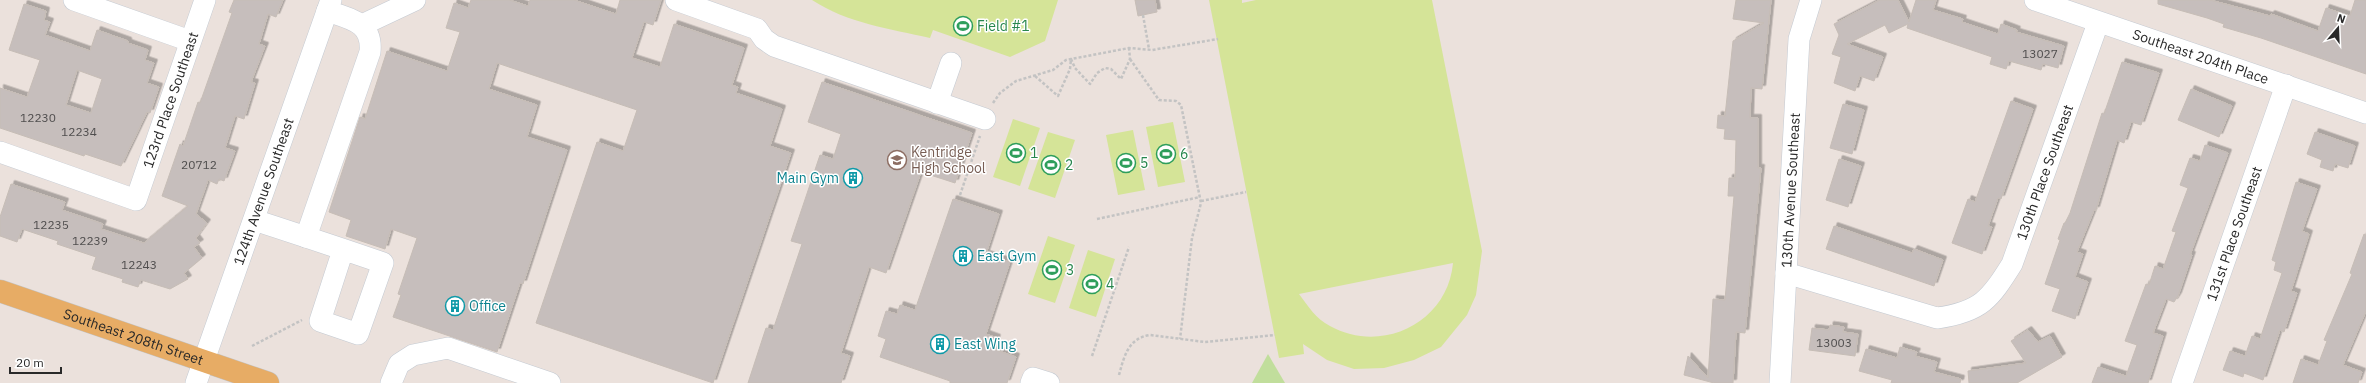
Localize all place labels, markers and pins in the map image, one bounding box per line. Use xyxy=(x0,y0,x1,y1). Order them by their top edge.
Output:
sports icon: Field #1 xyxy=(952,15,974,37)
place label: Field #1 xyxy=(977,17,1030,35)
sports icon: 1 xyxy=(1005,142,1027,164)
place label: Kentridge High School xyxy=(911,143,986,177)
sports icon: 6 xyxy=(1155,143,1177,165)
place label: 1 xyxy=(1030,144,1038,162)
place label: 6 xyxy=(1180,145,1188,163)
school or university icon: Kentridge High School xyxy=(886,149,908,171)
sports icon: 5 xyxy=(1115,152,1137,174)
sports icon: 2 xyxy=(1040,154,1062,176)
place label: 5 xyxy=(1140,154,1148,172)
place label: 2 xyxy=(1065,156,1073,174)
building icon: Main Gym xyxy=(842,167,864,189)
place label: Main Gym xyxy=(776,169,839,187)
building icon: East Gym xyxy=(952,245,974,267)
place label: East Gym xyxy=(977,247,1037,265)
sports icon: 3 xyxy=(1041,259,1063,281)
place label: 3 xyxy=(1066,261,1074,279)
sports icon: 4 xyxy=(1081,273,1103,295)
place label: 4 xyxy=(1106,275,1114,293)
building icon: Office xyxy=(444,295,466,317)
place label: Office xyxy=(469,297,506,315)
building icon: East Wing xyxy=(929,333,951,355)
place label: East Wing xyxy=(954,335,1017,353)

